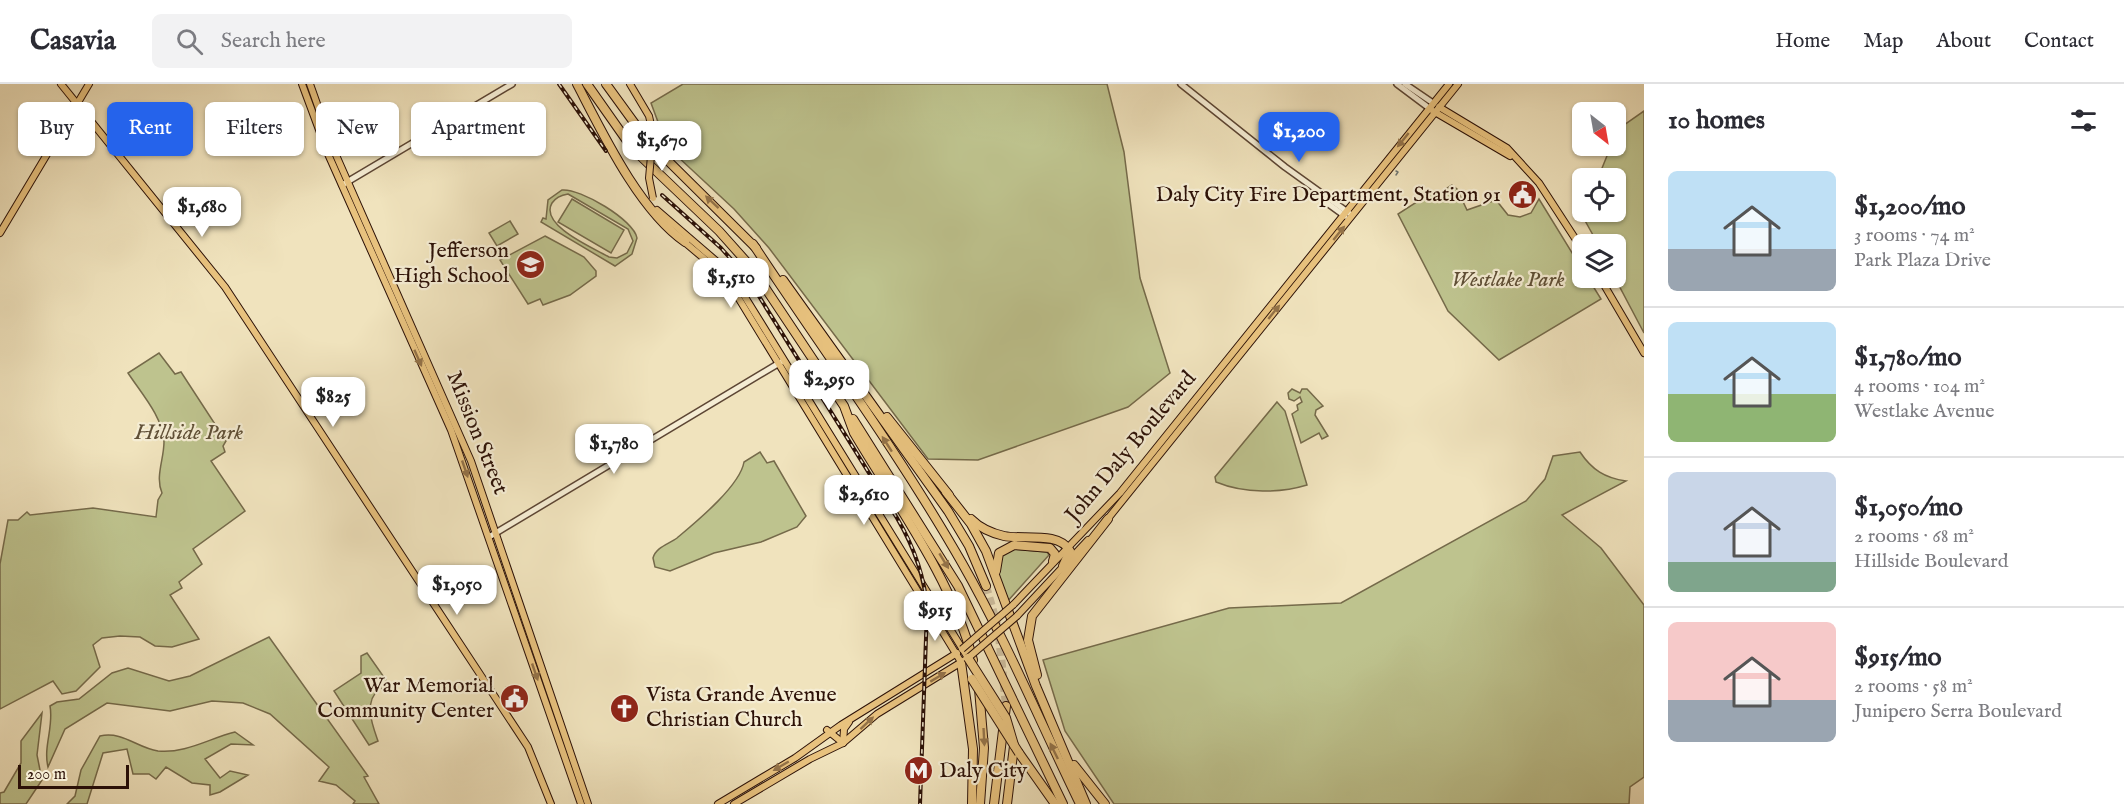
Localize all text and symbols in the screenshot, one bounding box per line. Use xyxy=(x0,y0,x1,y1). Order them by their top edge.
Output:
search box xyxy=(152,14,572,68)
text: Casavia xyxy=(30,24,116,59)
icon: search xyxy=(173,25,206,58)
text: Search here xyxy=(221,27,326,55)
text: Home xyxy=(1775,28,1830,55)
text: Map xyxy=(1863,28,1903,55)
text: About xyxy=(1936,28,1991,55)
text: Contact xyxy=(2024,28,2094,55)
chip: Buy xyxy=(18,102,95,156)
chip: Rent xyxy=(107,102,193,156)
chip: Filters xyxy=(205,102,304,156)
chip: New xyxy=(316,102,399,156)
chip: Apartment xyxy=(411,102,546,156)
north arrow xyxy=(1572,102,1626,156)
map controls xyxy=(1572,102,1626,288)
text: 10 homes xyxy=(1668,104,1765,137)
icon: filters xyxy=(2067,104,2100,137)
pin: $1,200 xyxy=(1250,112,1348,163)
text: $1,200 xyxy=(1273,119,1325,144)
pin: $1,670 xyxy=(613,121,711,172)
text: $1,670 xyxy=(636,128,688,153)
one-way arrow xyxy=(1396,132,1409,148)
button: locate xyxy=(1572,168,1626,222)
public building icon: Daly City Fire Department, Station 91 xyxy=(1506,179,1538,211)
place label: Daly City Fire Department, Station 91 xyxy=(1156,181,1501,209)
pin: $1,680 xyxy=(153,187,251,238)
text: $1,200/mo xyxy=(1854,190,1966,223)
text: $1,680 xyxy=(177,194,227,219)
icon: home xyxy=(1716,195,1788,267)
one-way arrow xyxy=(705,196,720,209)
text: 3 rooms · 74 m² xyxy=(1854,223,1975,248)
one-way arrow xyxy=(1332,226,1345,241)
button: layers xyxy=(1572,234,1626,288)
place label: Jefferson High School xyxy=(394,237,509,290)
school or university icon: Jefferson High School xyxy=(514,248,546,280)
text: Park Plaza Drive xyxy=(1854,248,1991,273)
pin: $1,510 xyxy=(682,258,780,309)
text: $1,510 xyxy=(707,265,755,290)
park label: Westlake Park xyxy=(1451,266,1565,294)
one-way arrow xyxy=(1267,305,1280,320)
text: $1,780/mo xyxy=(1854,341,1962,374)
icon: home xyxy=(1716,346,1788,418)
one-way arrow xyxy=(414,349,423,366)
pin: $2,950 xyxy=(780,360,878,411)
street label: John Daly Boulevard xyxy=(1057,365,1203,531)
street label: Mission Street xyxy=(440,367,515,499)
text: $2,950 xyxy=(803,367,855,392)
text: 4 rooms · 104 m² xyxy=(1854,374,1985,399)
pin: $825 xyxy=(297,377,369,428)
text: $825 xyxy=(315,384,351,409)
text: Westlake Avenue xyxy=(1854,399,1995,424)
park label: Hillside Park xyxy=(134,419,243,447)
pin: $1,780 xyxy=(565,424,663,475)
text: $1,780 xyxy=(589,431,639,456)
one-way arrow xyxy=(882,436,893,452)
one-way arrow xyxy=(461,460,471,478)
pin: $2,610 xyxy=(815,475,913,526)
text: $2,610 xyxy=(838,482,890,507)
text: $1,050/mo xyxy=(1854,491,1963,524)
icon: home xyxy=(1716,496,1788,568)
text: 2 rooms · 68 m² xyxy=(1854,524,1974,549)
text: Hillside Boulevard xyxy=(1854,549,2008,574)
one-way arrow xyxy=(938,553,949,569)
pin: $1,050 xyxy=(408,565,506,616)
text: $1,050 xyxy=(432,572,482,597)
pin: $915 xyxy=(899,591,971,642)
text: $915 xyxy=(918,598,952,623)
text: $915/mo xyxy=(1854,641,1942,674)
icon: home xyxy=(1716,646,1788,718)
one-way arrow xyxy=(531,663,541,681)
one-way arrow xyxy=(930,671,946,682)
place label: War Memorial Community Center xyxy=(317,672,494,725)
text: 2 rooms · 58 m² xyxy=(1854,674,1973,699)
place label: Vista Grande Avenue Christian Church xyxy=(645,681,837,734)
public building icon: War Memorial Community Center xyxy=(499,683,531,715)
church icon: Vista Grande Avenue Christian Church xyxy=(609,692,641,724)
text: Junipero Serra Boulevard xyxy=(1854,699,2062,724)
one-way arrow xyxy=(859,717,874,730)
one-way arrow xyxy=(979,727,988,746)
one-way arrow xyxy=(1050,743,1059,760)
metro station icon: Daly City xyxy=(902,755,934,787)
place label: Daly City xyxy=(939,757,1028,785)
one-way arrow xyxy=(773,761,789,772)
scale bar xyxy=(18,762,129,790)
text: 200 m xyxy=(27,765,66,785)

